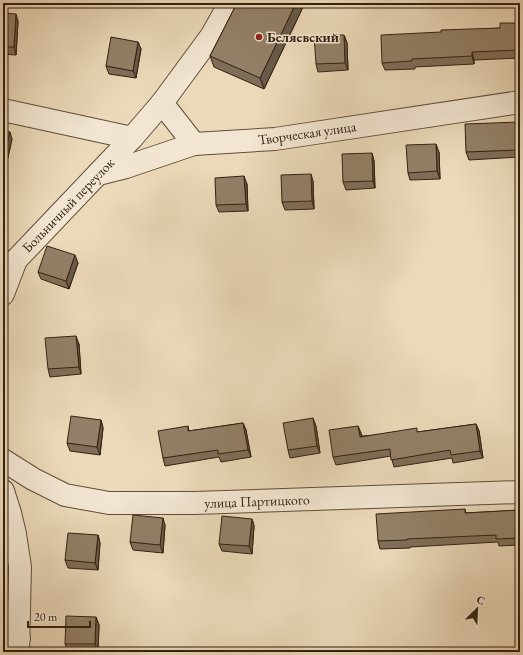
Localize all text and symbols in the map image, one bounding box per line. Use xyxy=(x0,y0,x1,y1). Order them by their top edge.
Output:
place label: Беляевский xyxy=(267,28,339,46)
marker: Беляевский xyxy=(254,32,264,42)
street label: Творческая улица xyxy=(257,117,358,149)
street label: Больничный переулок xyxy=(18,153,118,256)
street label: улица Партицкого xyxy=(204,490,310,512)
north arrow xyxy=(457,589,497,629)
text: С xyxy=(475,592,488,608)
scale bar xyxy=(28,603,90,629)
text: 20 m xyxy=(34,609,58,625)

